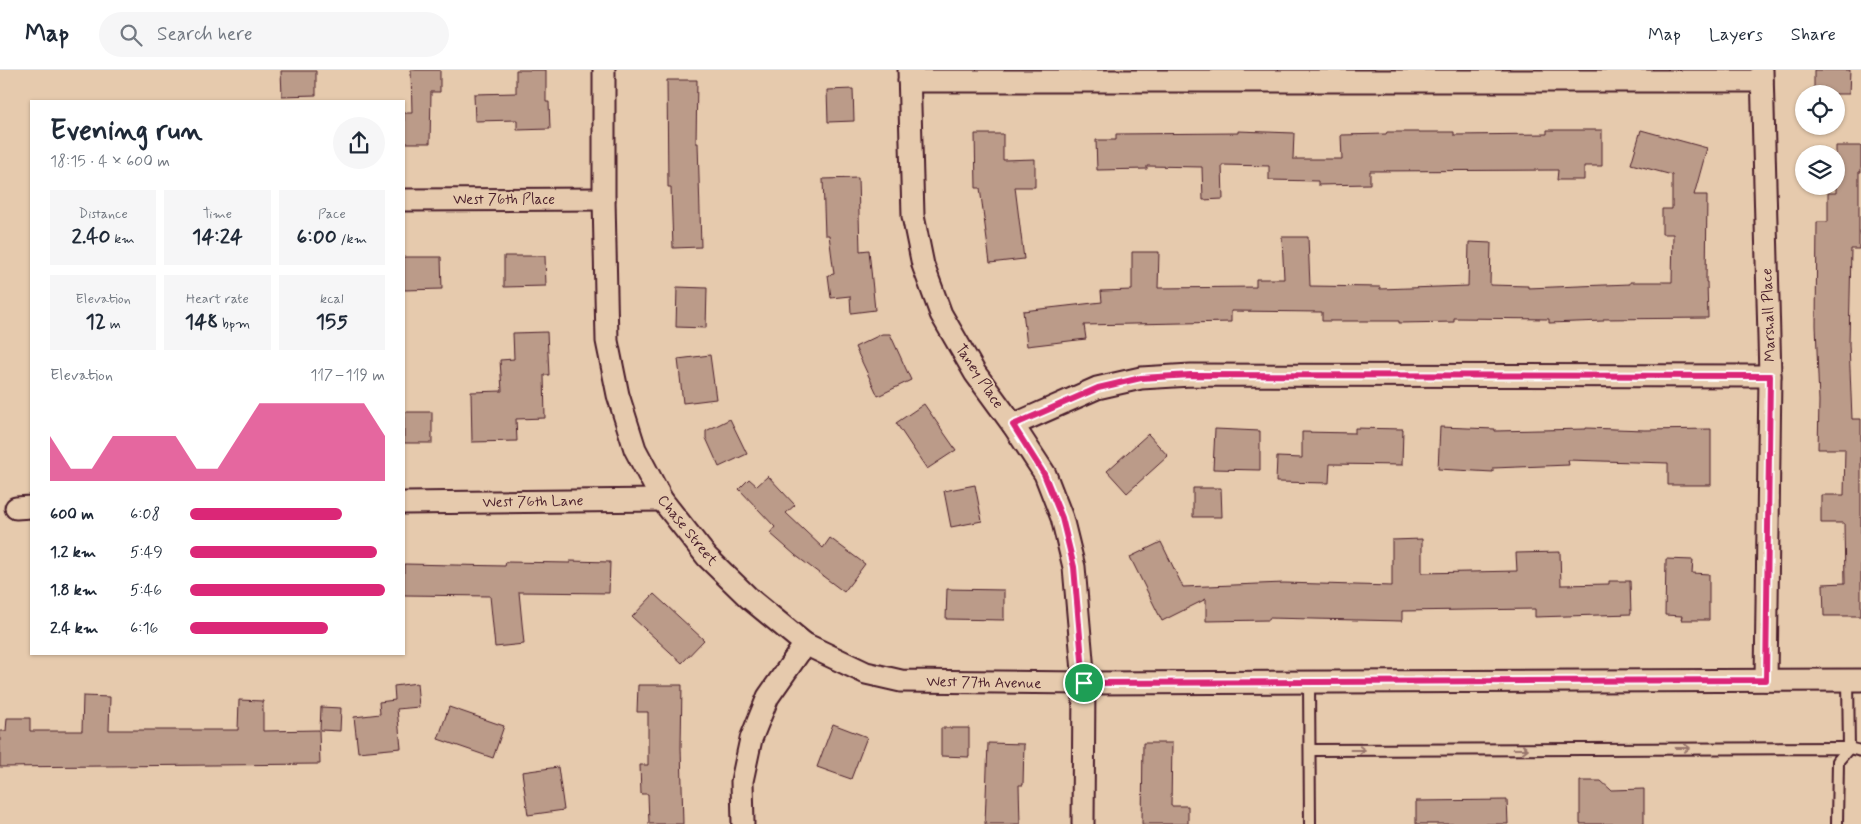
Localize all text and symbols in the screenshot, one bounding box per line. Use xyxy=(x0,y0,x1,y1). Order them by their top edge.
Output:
search box xyxy=(99,12,449,57)
text: Map xyxy=(25,19,69,50)
icon: search xyxy=(117,21,145,49)
text: Search here xyxy=(157,22,253,47)
text: Map xyxy=(1648,23,1681,47)
text: Layers xyxy=(1709,23,1763,47)
text: Share xyxy=(1791,23,1836,47)
map controls xyxy=(1795,85,1845,195)
button: locate xyxy=(1795,85,1845,135)
text: Evening run xyxy=(50,113,203,150)
button: share xyxy=(333,117,385,169)
button: layers xyxy=(1795,145,1845,195)
text: 18:15 · 4 × 600 m xyxy=(50,151,170,172)
street label: West 76th Place xyxy=(453,190,555,210)
text: Distance xyxy=(79,205,128,223)
text: Time xyxy=(203,205,232,223)
text: Pace xyxy=(318,205,346,223)
text: 2.40 xyxy=(72,223,111,251)
text: 14:24 xyxy=(192,223,243,251)
text: 6:00 xyxy=(297,223,337,251)
text: km xyxy=(111,230,135,248)
text: /km xyxy=(337,230,367,248)
street label: Marshall Place xyxy=(1757,268,1781,362)
text: Elevation xyxy=(76,290,131,308)
text: Heart rate xyxy=(186,290,249,308)
text: kcal xyxy=(320,290,344,308)
text: 12 xyxy=(85,308,106,336)
text: 148 xyxy=(185,308,218,336)
text: 155 xyxy=(316,308,348,336)
text: m xyxy=(106,315,121,333)
text: bpm xyxy=(218,315,250,333)
street label: Taney Place xyxy=(950,341,1008,413)
text: Elevation xyxy=(50,365,113,386)
text: 117–119 m xyxy=(310,365,385,386)
street label: West 76th Lane xyxy=(482,491,584,513)
street label: Chase Street xyxy=(652,491,722,570)
text: 600 m xyxy=(50,504,94,525)
text: 6:08 xyxy=(130,504,160,525)
text: 1.2 km xyxy=(50,542,96,563)
text: 5:49 xyxy=(130,542,163,563)
text: 1.8 km xyxy=(50,580,97,601)
text: 5:46 xyxy=(130,580,162,601)
text: 2.4 km xyxy=(50,618,98,639)
text: 6:16 xyxy=(130,618,158,639)
pin xyxy=(1063,662,1105,704)
icon: arrive xyxy=(1070,669,1098,697)
street label: West 77th Avenue xyxy=(926,672,1042,694)
one-way arrow xyxy=(1675,743,1691,753)
one-way arrow xyxy=(1512,744,1529,754)
one-way arrow xyxy=(1350,745,1366,755)

